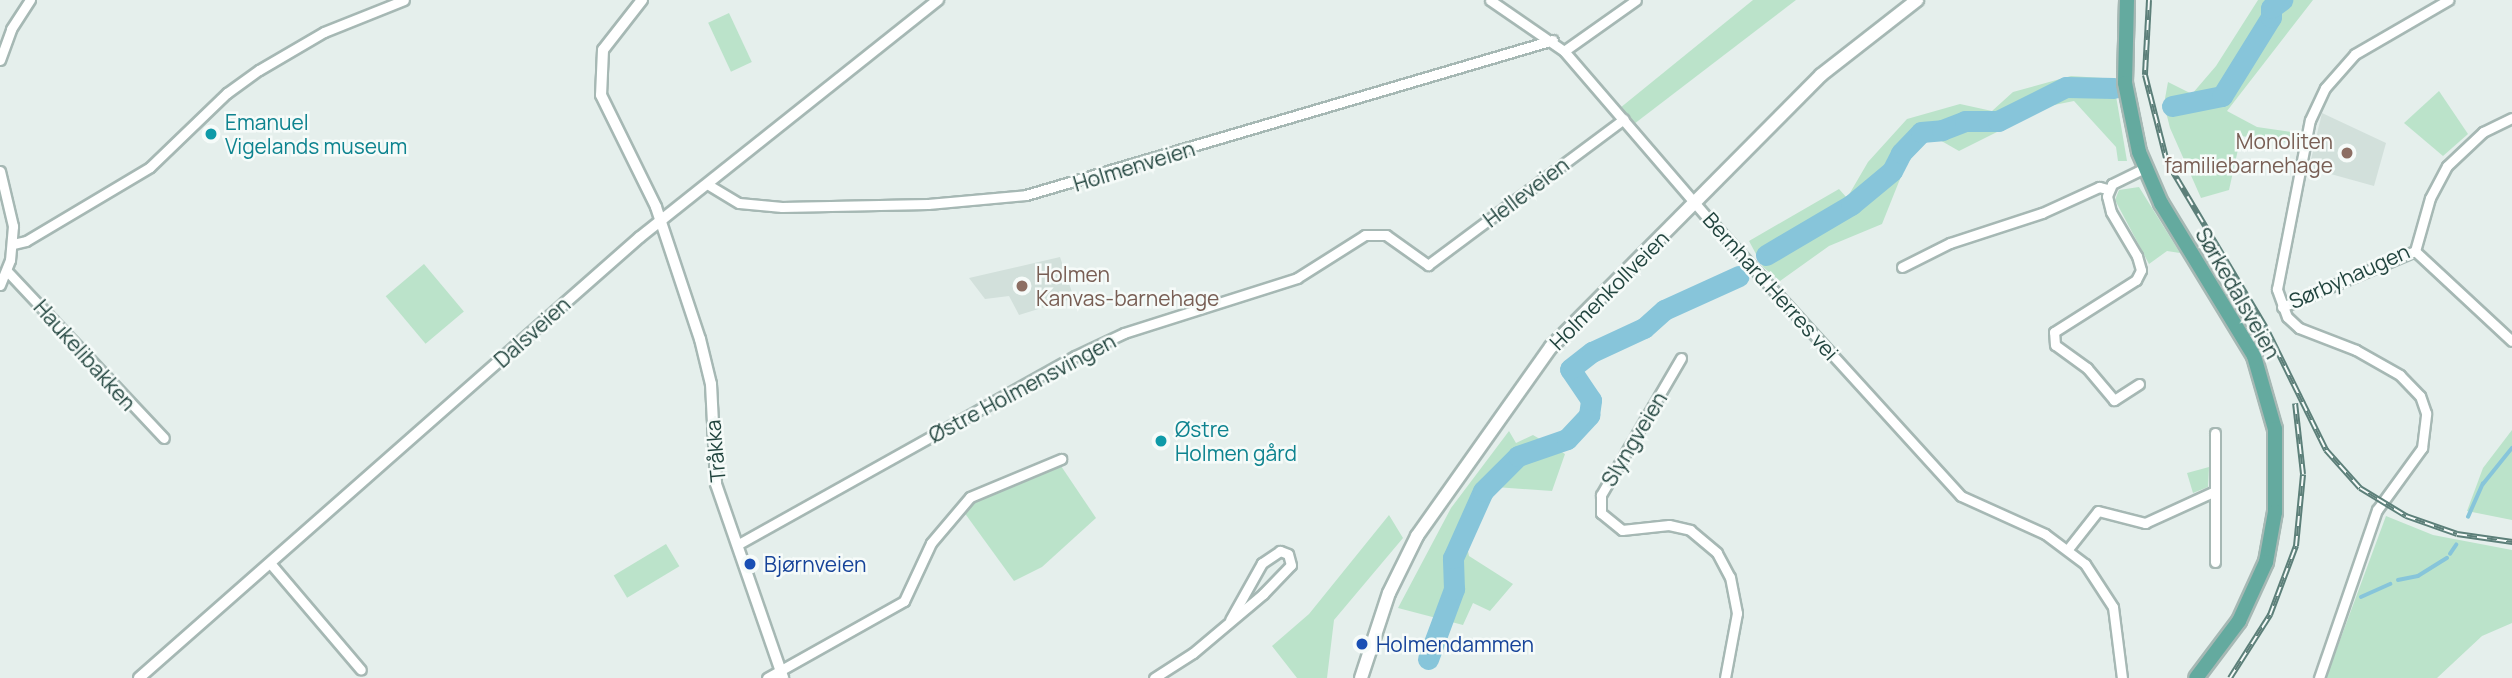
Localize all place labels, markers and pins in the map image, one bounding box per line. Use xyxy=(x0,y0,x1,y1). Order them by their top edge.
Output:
place label: Emanuel Vigelands museum xyxy=(225,109,407,159)
marker: Emanuel Vigelands museum xyxy=(203,126,219,142)
place label: Monoliten familiebarnehage xyxy=(2164,128,2333,178)
marker: Monoliten familiebarnehage xyxy=(2339,145,2355,161)
place label: Holmen Kanvas-barnehage xyxy=(1036,261,1219,311)
marker: Holmen Kanvas-barnehage xyxy=(1014,278,1030,294)
place label: Østre Holmen gård xyxy=(1175,416,1297,466)
marker: Østre Holmen gård xyxy=(1153,433,1169,449)
place label: Bjørnveien xyxy=(764,551,866,577)
marker: Bjørnveien xyxy=(742,556,758,572)
place label: Holmendammen xyxy=(1376,631,1534,657)
marker: Holmendammen xyxy=(1354,636,1370,652)

